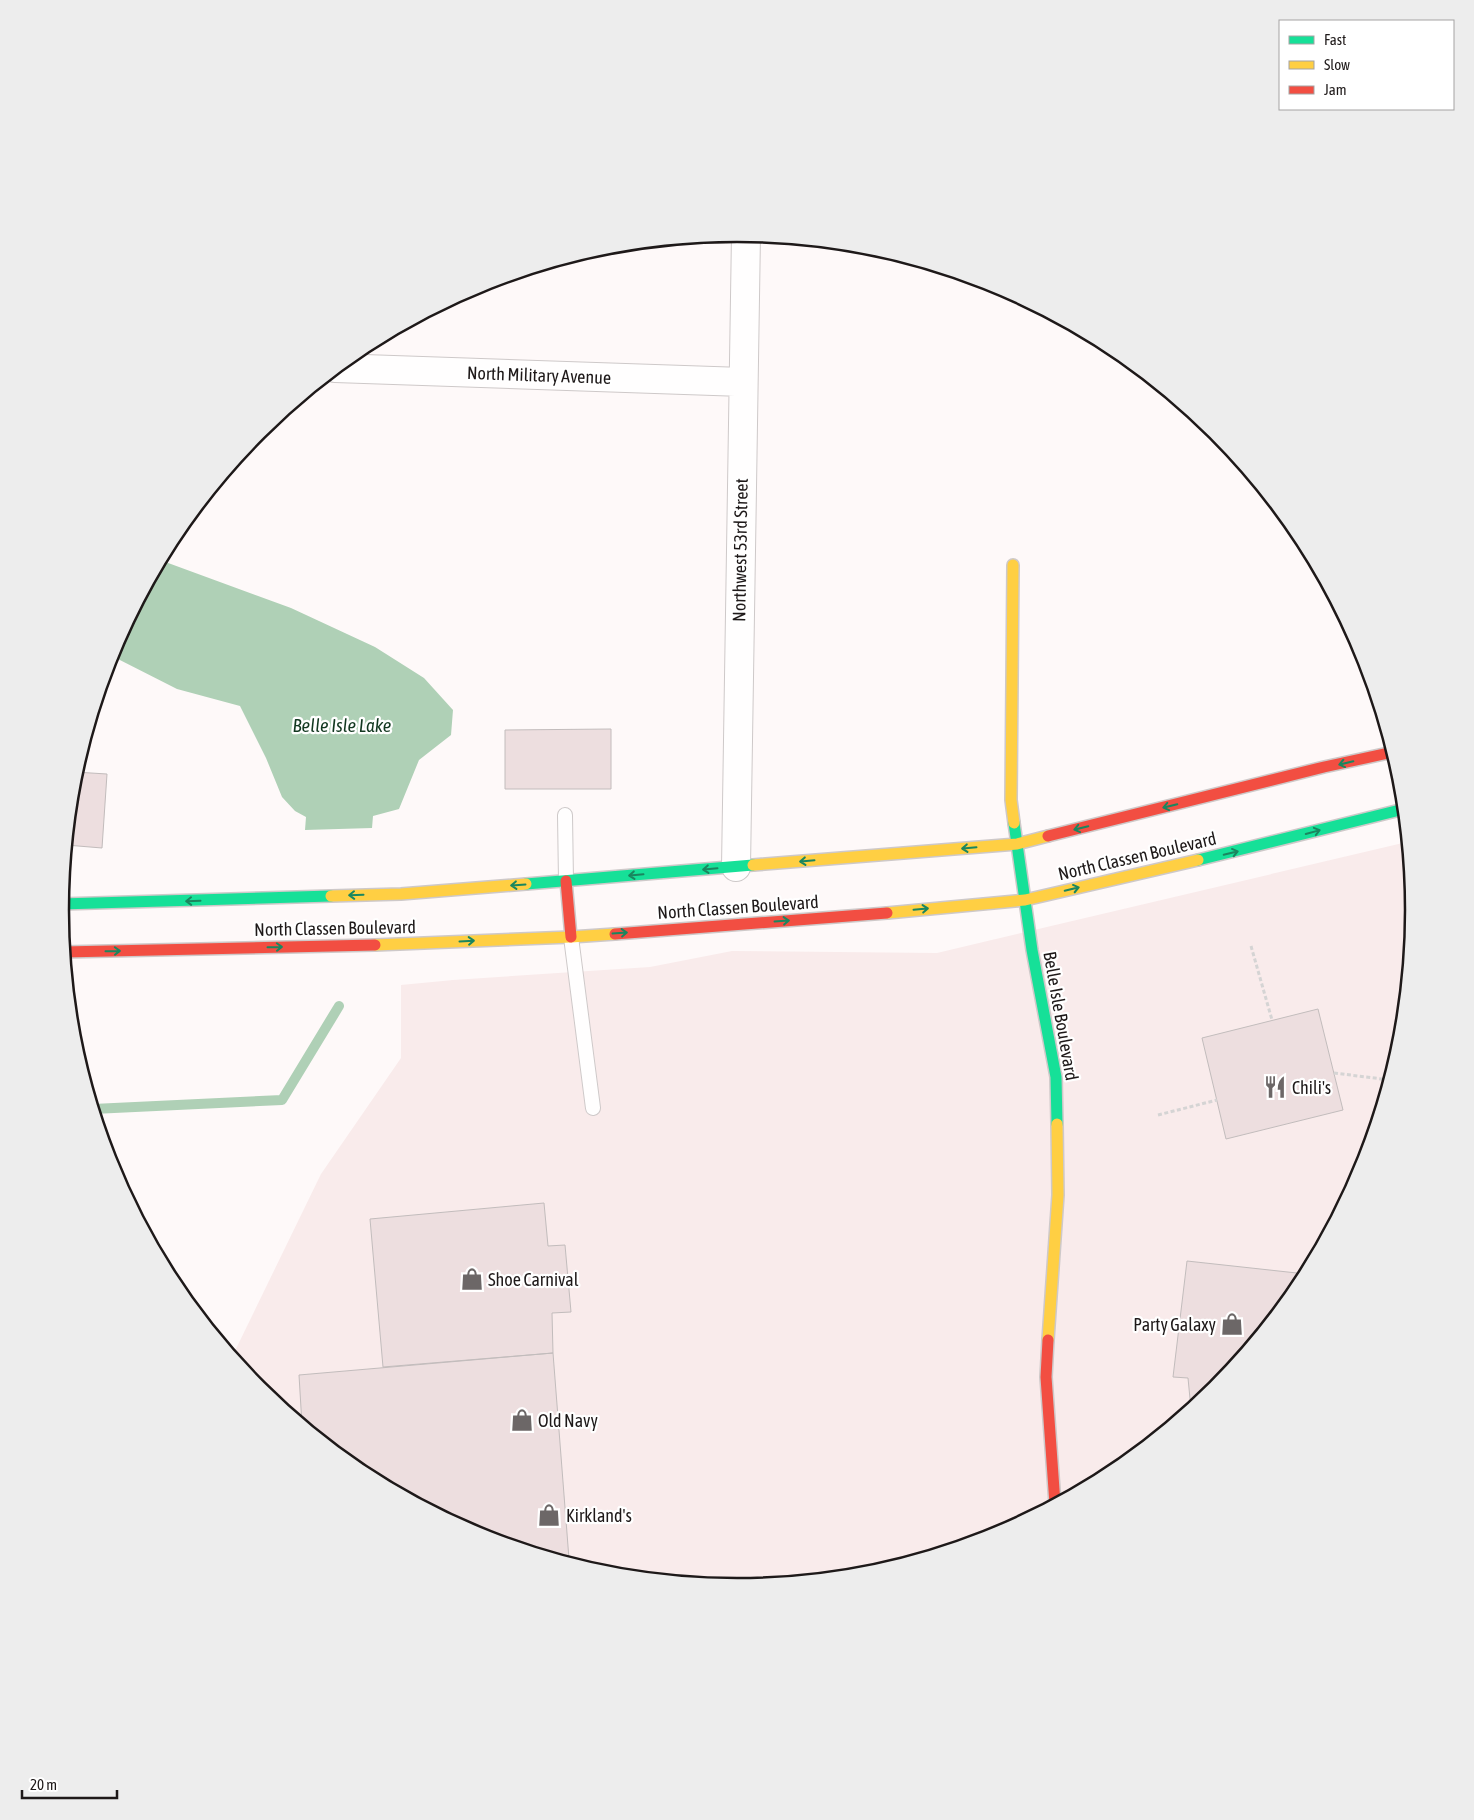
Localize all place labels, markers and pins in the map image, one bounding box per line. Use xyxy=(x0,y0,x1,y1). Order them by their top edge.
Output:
restaurant icon: Chili's xyxy=(1262,1074,1288,1100)
place label: Chili's xyxy=(1292,1077,1331,1098)
shop icon: Shoe Carnival xyxy=(459,1266,485,1292)
place label: Shoe Carnival xyxy=(488,1269,579,1290)
shop icon: Party Galaxy xyxy=(1219,1311,1245,1337)
place label: Party Galaxy xyxy=(1133,1314,1216,1335)
shop icon: Old Navy xyxy=(509,1407,535,1433)
place label: Old Navy xyxy=(538,1410,598,1431)
shop icon: Kirkland's xyxy=(536,1502,562,1528)
place label: Kirkland's xyxy=(566,1505,632,1526)

